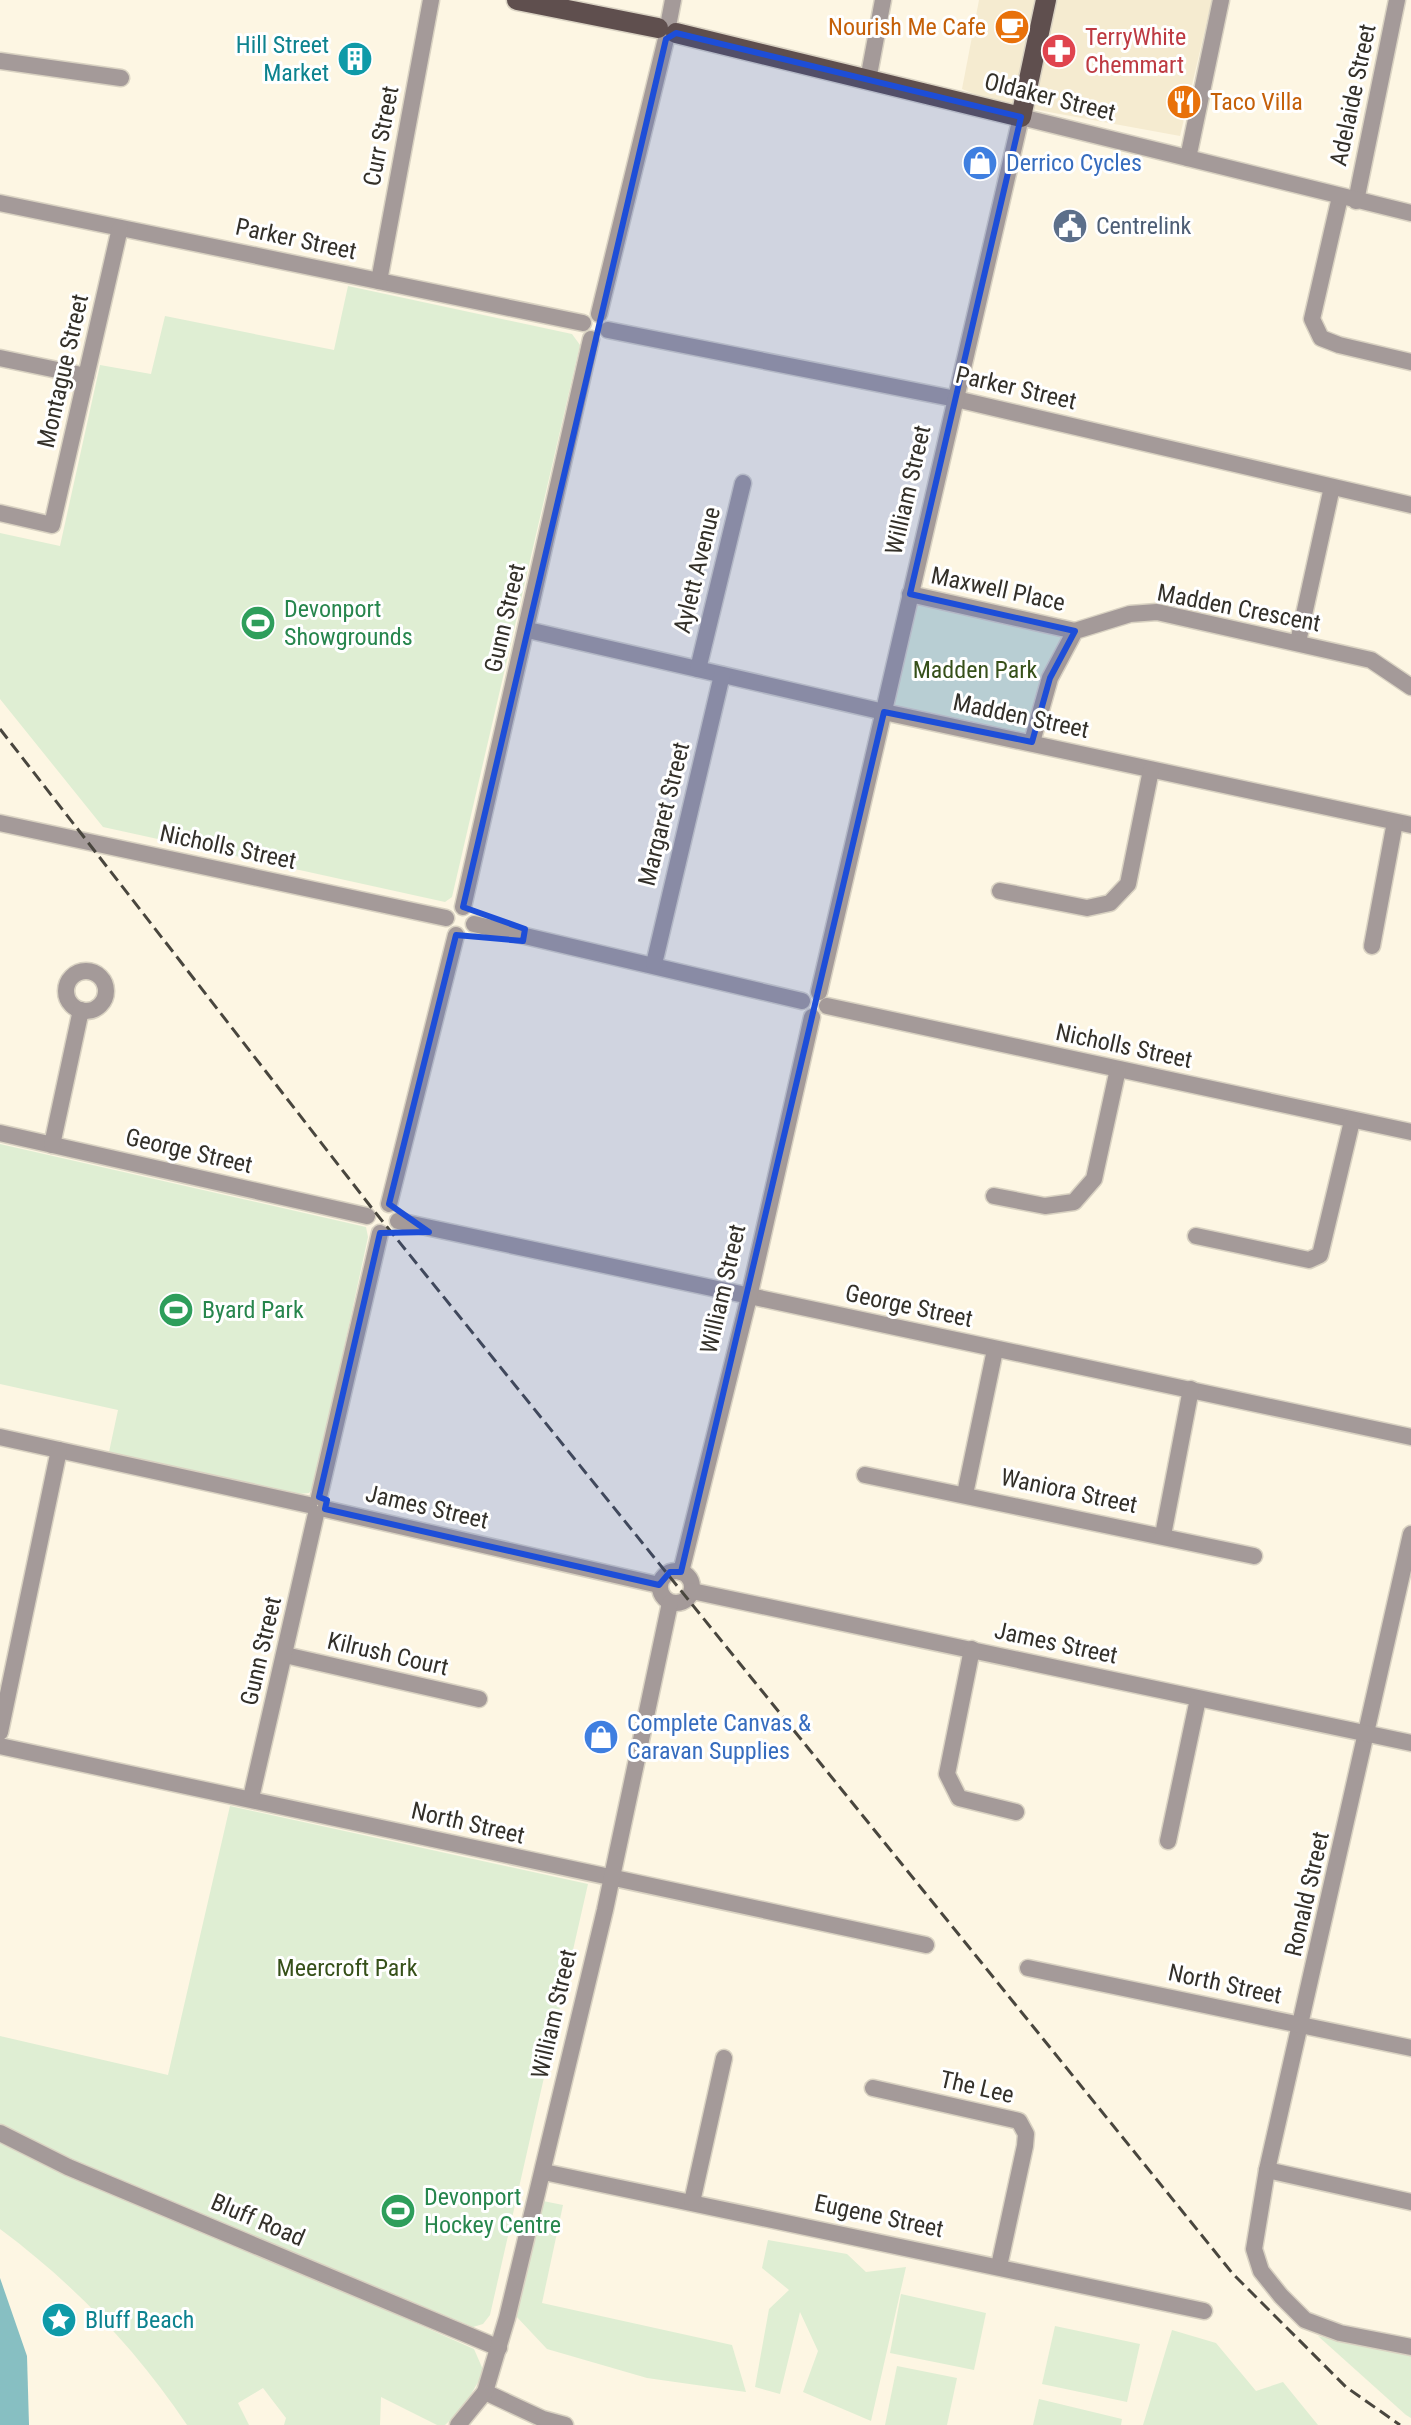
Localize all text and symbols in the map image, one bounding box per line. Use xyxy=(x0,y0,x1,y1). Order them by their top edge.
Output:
cafe icon: Nourish Me Cafe xyxy=(993,8,1031,46)
place label: Nourish Me Cafe xyxy=(828,13,986,41)
street label: Adelaide Street xyxy=(1324,21,1382,169)
place label: TerryWhite Chemmart xyxy=(1085,23,1186,79)
place label: Hill Street Market xyxy=(236,31,329,87)
pharmacy icon: TerryWhite Chemmart xyxy=(1040,32,1078,70)
building icon: Hill Street Market xyxy=(336,40,374,78)
street label: Oldaker Street xyxy=(981,67,1119,127)
street label: Curr Street xyxy=(358,83,404,189)
restaurant icon: Taco Villa xyxy=(1165,83,1203,121)
place label: Taco Villa xyxy=(1210,88,1303,116)
shop icon: Derrico Cycles xyxy=(961,144,999,182)
place label: Derrico Cycles xyxy=(1006,149,1142,177)
public building icon: Centrelink xyxy=(1051,207,1089,245)
place label: Centrelink xyxy=(1096,212,1192,240)
street label: Parker Street xyxy=(233,213,359,265)
street label: Montague Street xyxy=(32,291,94,451)
street label: Parker Street xyxy=(953,361,1079,415)
street label: William Street xyxy=(880,423,936,557)
street label: Aylett Avenue xyxy=(668,504,726,636)
street label: Gunn Street xyxy=(479,561,531,675)
street label: Maxwell Place xyxy=(928,561,1068,617)
street label: Madden Crescent xyxy=(1155,578,1323,638)
place label: Devonport Showgrounds xyxy=(284,595,413,651)
sports icon: Devonport Showgrounds xyxy=(239,604,277,642)
park label: Madden Park xyxy=(913,656,1037,684)
street label: Madden Street xyxy=(951,688,1091,744)
street label: Margaret Street xyxy=(633,739,695,889)
street label: Nicholls Street xyxy=(157,819,299,875)
street label: Nicholls Street xyxy=(1053,1018,1195,1074)
street label: George Street xyxy=(123,1123,255,1179)
street label: William Street xyxy=(695,1222,751,1356)
street label: George Street xyxy=(843,1279,975,1333)
sports icon: Byard Park xyxy=(157,1291,195,1329)
place label: Byard Park xyxy=(202,1296,304,1324)
street label: Waniora Street xyxy=(998,1463,1140,1519)
street label: James Street xyxy=(363,1479,491,1535)
street label: Gunn Street xyxy=(235,1594,287,1708)
street label: James Street xyxy=(992,1616,1120,1670)
street label: Kilrush Court xyxy=(325,1626,451,1682)
place label: Complete Canvas & Caravan Supplies xyxy=(627,1709,811,1765)
shop icon: Complete Canvas & Caravan Supplies xyxy=(582,1718,620,1756)
street label: North Street xyxy=(409,1796,527,1850)
street label: Ronald Street xyxy=(1279,1829,1335,1959)
street label: William Street xyxy=(526,1947,582,2081)
park label: Meercroft Park xyxy=(277,1954,418,1982)
street label: North Street xyxy=(1166,1958,1284,2010)
street label: The Lee xyxy=(937,2065,1017,2109)
place label: Devonport Hockey Centre xyxy=(424,2183,561,2239)
street label: Bluff Road xyxy=(207,2188,309,2252)
street label: Eugene Street xyxy=(812,2189,946,2243)
sports icon: Devonport Hockey Centre xyxy=(379,2192,417,2230)
place icon: Bluff Beach xyxy=(40,2301,78,2339)
place label: Bluff Beach xyxy=(85,2306,194,2334)

